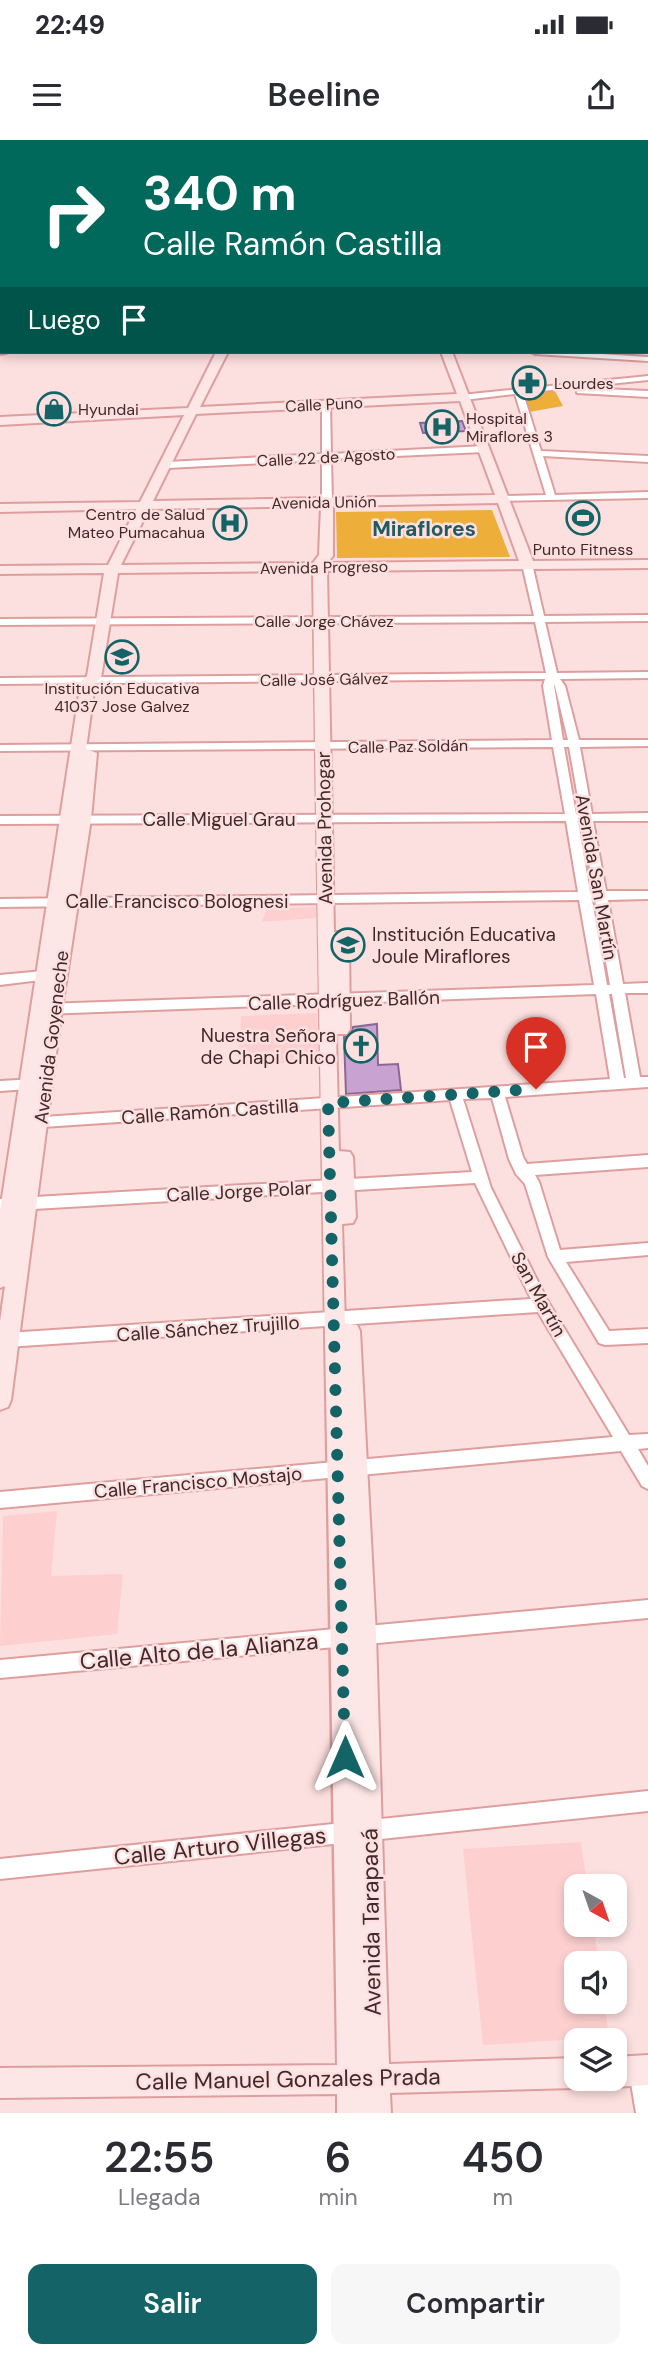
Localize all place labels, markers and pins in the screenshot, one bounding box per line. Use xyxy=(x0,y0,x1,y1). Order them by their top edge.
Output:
pharmacy icon: Lourdes xyxy=(510,364,548,402)
place label: Lourdes xyxy=(554,373,614,394)
shop icon: Hyundai xyxy=(35,390,73,428)
place label: Hyundai xyxy=(78,399,139,420)
hospital icon: Hospital Miraflores 3 xyxy=(423,408,461,446)
place label: Hospital Miraflores 3 xyxy=(466,408,553,447)
sports icon: Punto Fitness xyxy=(564,499,602,537)
place label: Centro de Salud Mateo Pumacahua xyxy=(68,504,205,543)
hospital icon: Centro de Salud Mateo Pumacahua xyxy=(211,504,249,542)
place label: Punto Fitness xyxy=(533,539,633,560)
school or university icon: Institución Educativa 41037 Jose Galvez xyxy=(103,638,141,676)
place label: Institución Educativa 41037 Jose Galvez xyxy=(45,678,199,717)
place label: Institución Educativa Joule Miraflores xyxy=(372,922,556,969)
school or university icon: Institución Educativa Joule Miraflores xyxy=(329,926,367,964)
pin xyxy=(506,1017,566,1089)
place label: Nuestra Señora de Chapi Chico xyxy=(201,1023,336,1070)
church icon: Nuestra Señora de Chapi Chico xyxy=(342,1027,380,1065)

